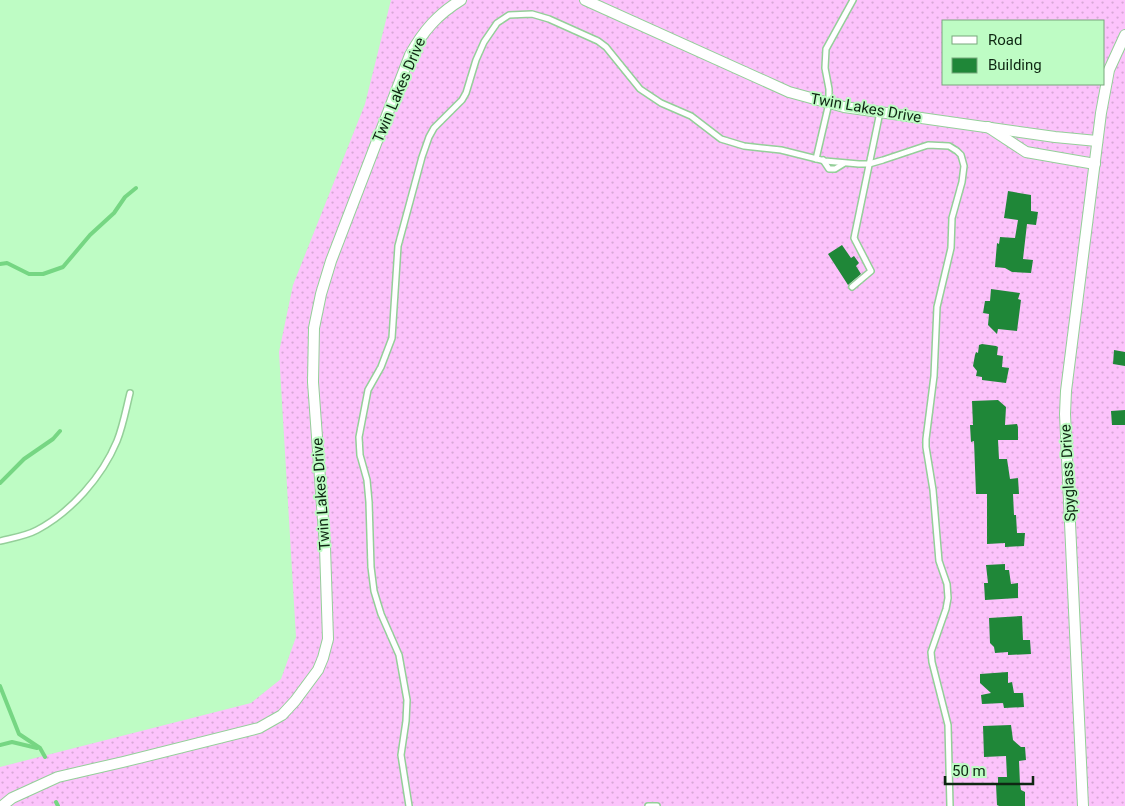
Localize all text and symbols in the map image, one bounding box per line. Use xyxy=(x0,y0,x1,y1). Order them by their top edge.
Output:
legend xyxy=(942,20,1105,85)
text: Road xyxy=(988,31,1022,49)
street label: Twin Lakes Drive xyxy=(369,35,429,145)
text: Building xyxy=(988,56,1042,74)
street label: Twin Lakes Drive xyxy=(809,89,923,127)
street label: Spyglass Drive xyxy=(1056,424,1080,522)
street label: Twin Lakes Drive xyxy=(308,437,334,551)
scale bar xyxy=(945,754,1032,786)
text: 50 m xyxy=(952,762,986,780)

